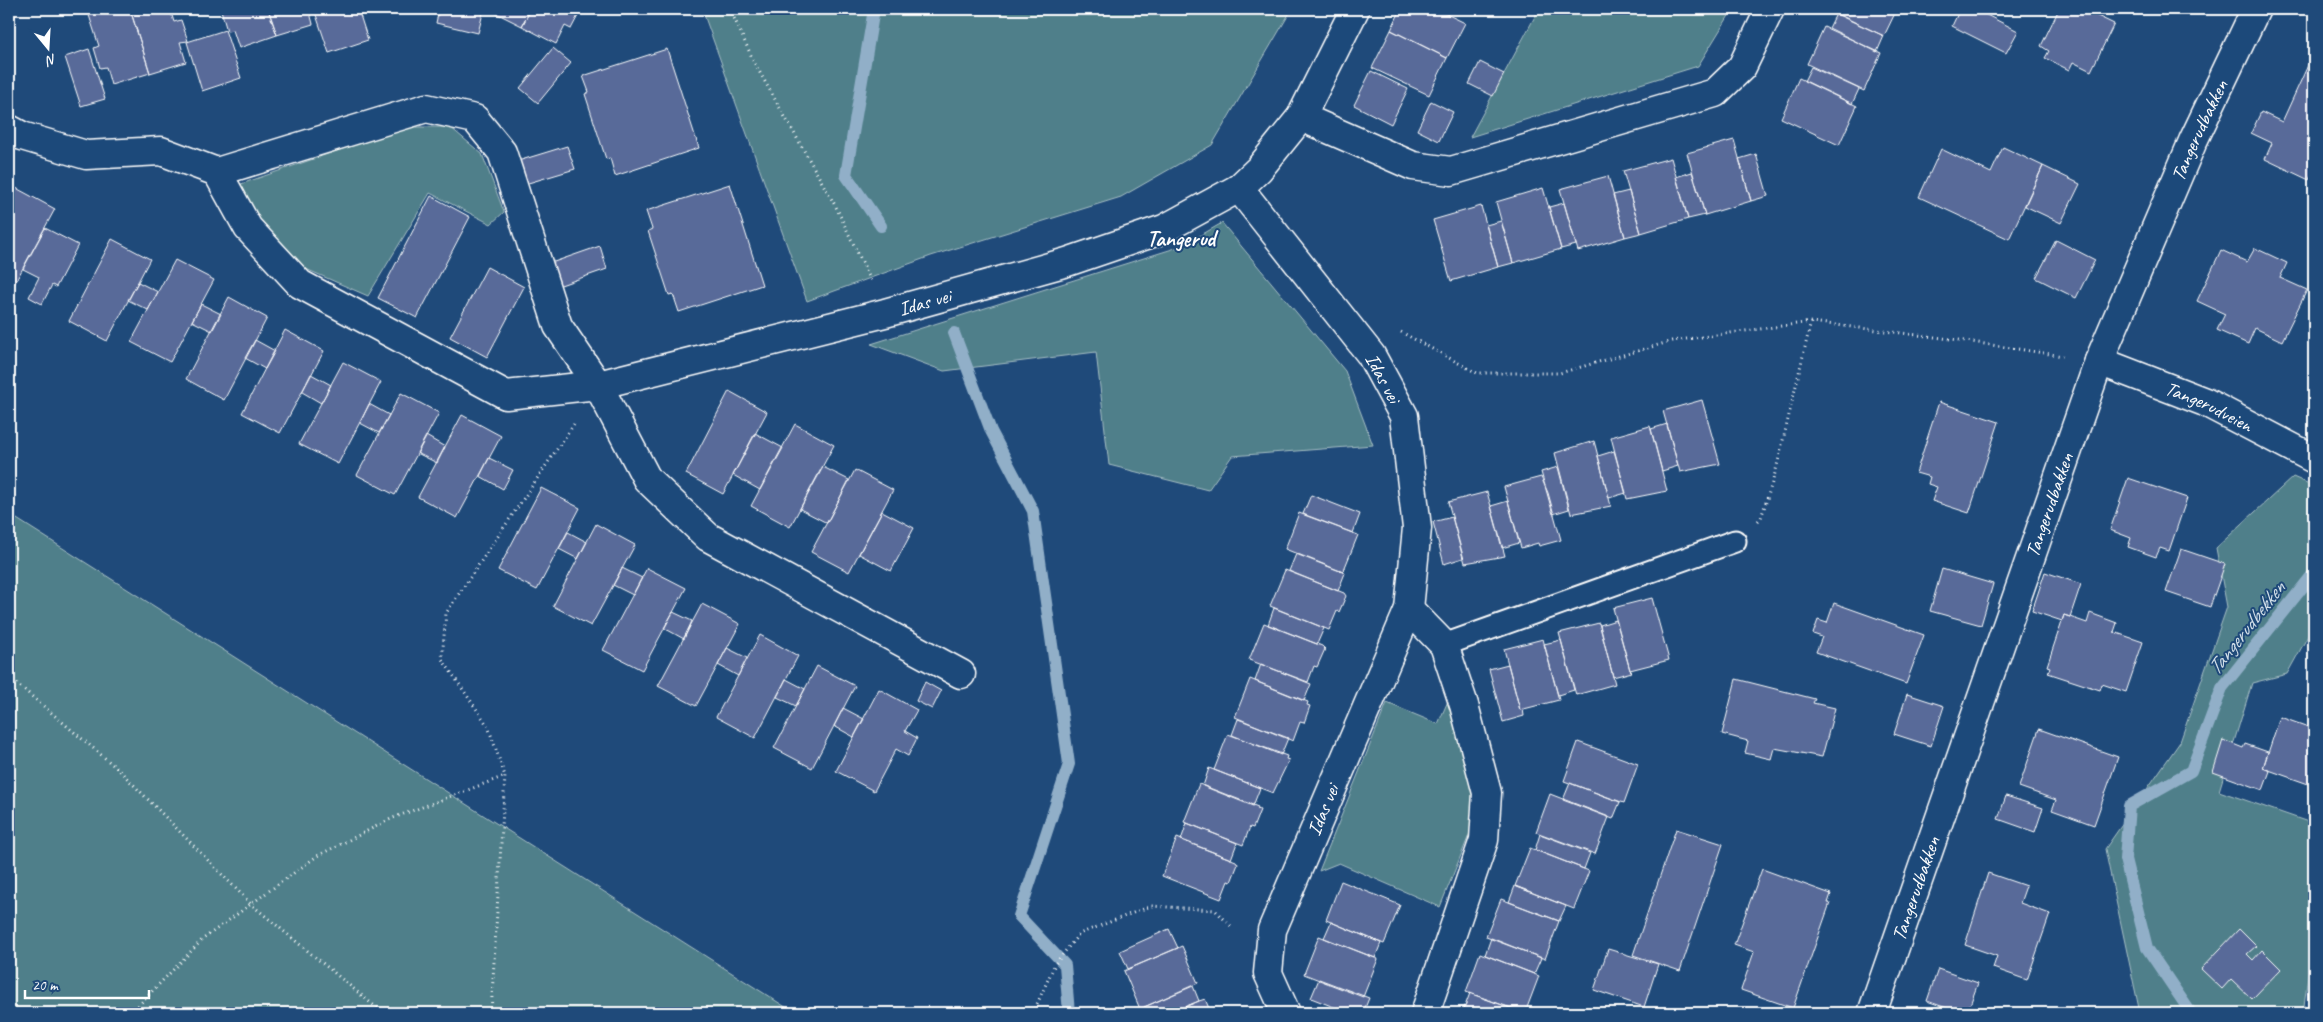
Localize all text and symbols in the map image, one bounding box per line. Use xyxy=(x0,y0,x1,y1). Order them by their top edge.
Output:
north arrow xyxy=(22,22,72,72)
text: N xyxy=(43,50,59,70)
street label: Tangerudbakken xyxy=(2165,74,2233,185)
district label: Tangerud xyxy=(1147,225,1219,253)
street label: Idas vei xyxy=(896,282,956,321)
street label: Idas vei xyxy=(1360,349,1408,409)
street label: Tangerudveien xyxy=(2162,375,2258,438)
street label: Tangerudbakken xyxy=(2019,448,2079,560)
water label: Tangerudbekken xyxy=(2201,575,2292,680)
street label: Idas vei xyxy=(1301,779,1346,839)
street label: Tangerudbakken xyxy=(1886,832,1945,944)
scale bar xyxy=(25,967,149,999)
text: 20 m xyxy=(32,976,59,995)

